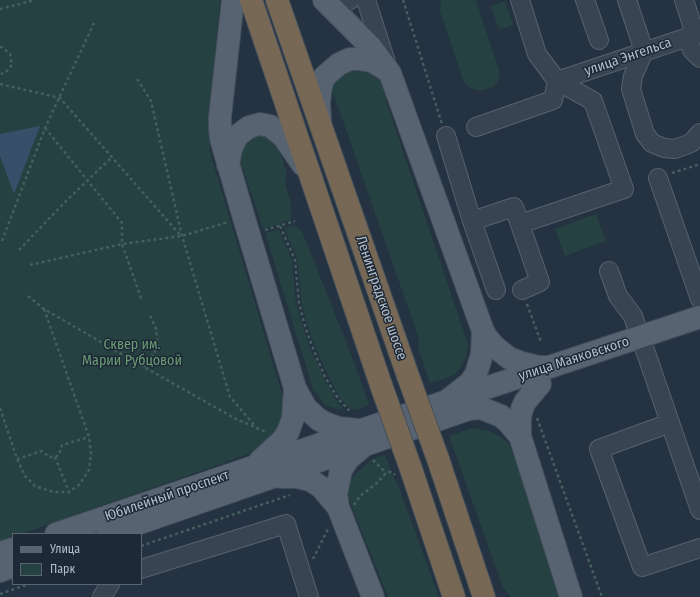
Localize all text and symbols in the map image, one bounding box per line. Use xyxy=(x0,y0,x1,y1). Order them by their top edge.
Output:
street label: улица Энгельса xyxy=(582,34,674,80)
street label: Ленинградское шоссе xyxy=(352,234,410,362)
street label: улица Маяковского xyxy=(517,333,631,385)
park label: Сквер им. Марии Рубцовой xyxy=(82,337,182,370)
street label: Юбилейный проспект xyxy=(103,467,231,525)
legend xyxy=(12,533,142,585)
text: Улица xyxy=(50,542,80,556)
text: Парк xyxy=(50,562,75,576)

